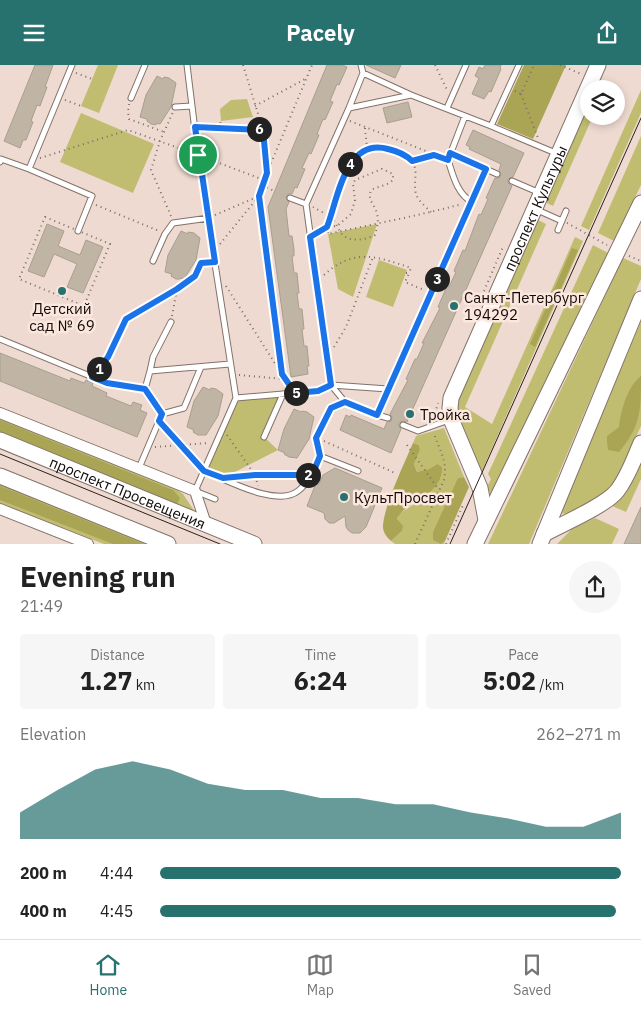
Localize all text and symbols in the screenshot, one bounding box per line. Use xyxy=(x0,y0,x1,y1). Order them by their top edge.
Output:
text: Pacely xyxy=(286,18,355,47)
icon: menu xyxy=(20,19,48,47)
icon: share xyxy=(593,19,621,47)
map controls xyxy=(580,80,625,125)
button: layers xyxy=(580,80,625,125)
pin: 6 xyxy=(246,117,272,141)
text: 6 xyxy=(255,120,264,138)
pin xyxy=(177,134,219,176)
icon: arrive xyxy=(184,141,212,169)
street label: проспект Культуры xyxy=(499,142,571,274)
pin: 4 xyxy=(338,151,362,177)
text: 4 xyxy=(346,155,355,173)
pin: 3 xyxy=(424,267,450,291)
text: 3 xyxy=(433,270,442,288)
marker: Детский сад № 69 xyxy=(56,285,68,297)
place label: Санкт-Петербург 194292 xyxy=(464,288,585,324)
place label: Детский сад № 69 xyxy=(29,299,95,335)
marker: Санкт-Петербург 194292 xyxy=(448,300,460,312)
pin: 1 xyxy=(86,357,112,381)
text: 1 xyxy=(95,360,104,378)
pin: 5 xyxy=(284,381,308,405)
text: 5 xyxy=(292,384,301,402)
place label: Тройка xyxy=(420,405,470,424)
marker: Тройка xyxy=(404,408,416,420)
street label: проспект Просвещения xyxy=(47,452,209,533)
pin: 2 xyxy=(296,463,320,487)
text: 2 xyxy=(304,466,313,484)
place label: КультПросвет xyxy=(354,488,452,507)
marker: КультПросвет xyxy=(338,491,350,503)
text: Evening run xyxy=(20,558,176,595)
button: share xyxy=(569,561,621,613)
text: 21:49 xyxy=(20,596,63,616)
text: Distance xyxy=(90,646,145,664)
text: Time xyxy=(305,646,336,664)
text: Pace xyxy=(508,646,539,664)
text: 1.27 xyxy=(80,664,132,697)
text: 6:24 xyxy=(294,664,347,697)
text: 5:02 xyxy=(483,664,536,697)
text: km xyxy=(132,676,155,694)
text: /km xyxy=(536,676,564,694)
text: Elevation xyxy=(20,724,86,744)
text: 262–271 m xyxy=(536,724,621,744)
text: 200 m xyxy=(20,863,67,883)
text: 4:44 xyxy=(100,863,133,883)
text: 400 m xyxy=(20,901,67,921)
text: 4:45 xyxy=(100,901,133,921)
tab: Home xyxy=(90,951,127,999)
tab: Map xyxy=(306,951,334,999)
tab: Saved xyxy=(513,951,551,999)

